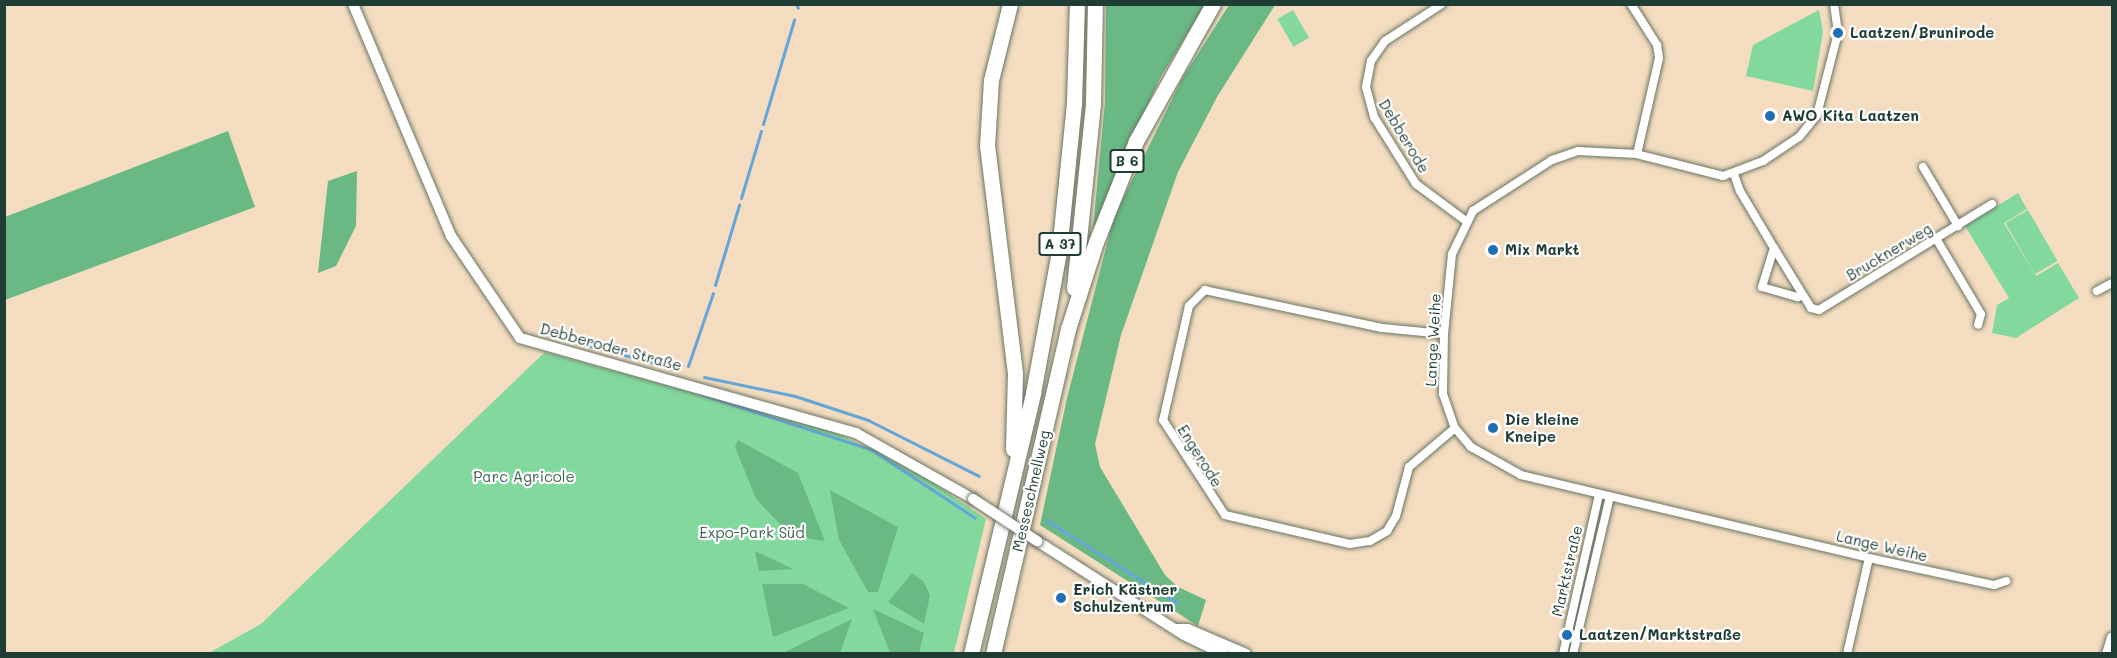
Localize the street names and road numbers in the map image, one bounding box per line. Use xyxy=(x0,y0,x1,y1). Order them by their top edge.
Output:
street label: Debberode xyxy=(1375,96,1433,176)
road number: B 6 xyxy=(1109,150,1145,172)
street label: Brucknerweg xyxy=(1843,219,1935,285)
road number: A 37 xyxy=(1038,233,1082,255)
street label: Lange Weihe xyxy=(1422,293,1444,387)
street label: Debberoder Straße xyxy=(538,319,684,375)
street label: Engerode xyxy=(1174,422,1226,490)
street label: Messeschnellweg xyxy=(1008,428,1054,554)
street label: Marktstraße xyxy=(1548,524,1586,618)
street label: Lange Weihe xyxy=(1835,527,1929,565)

